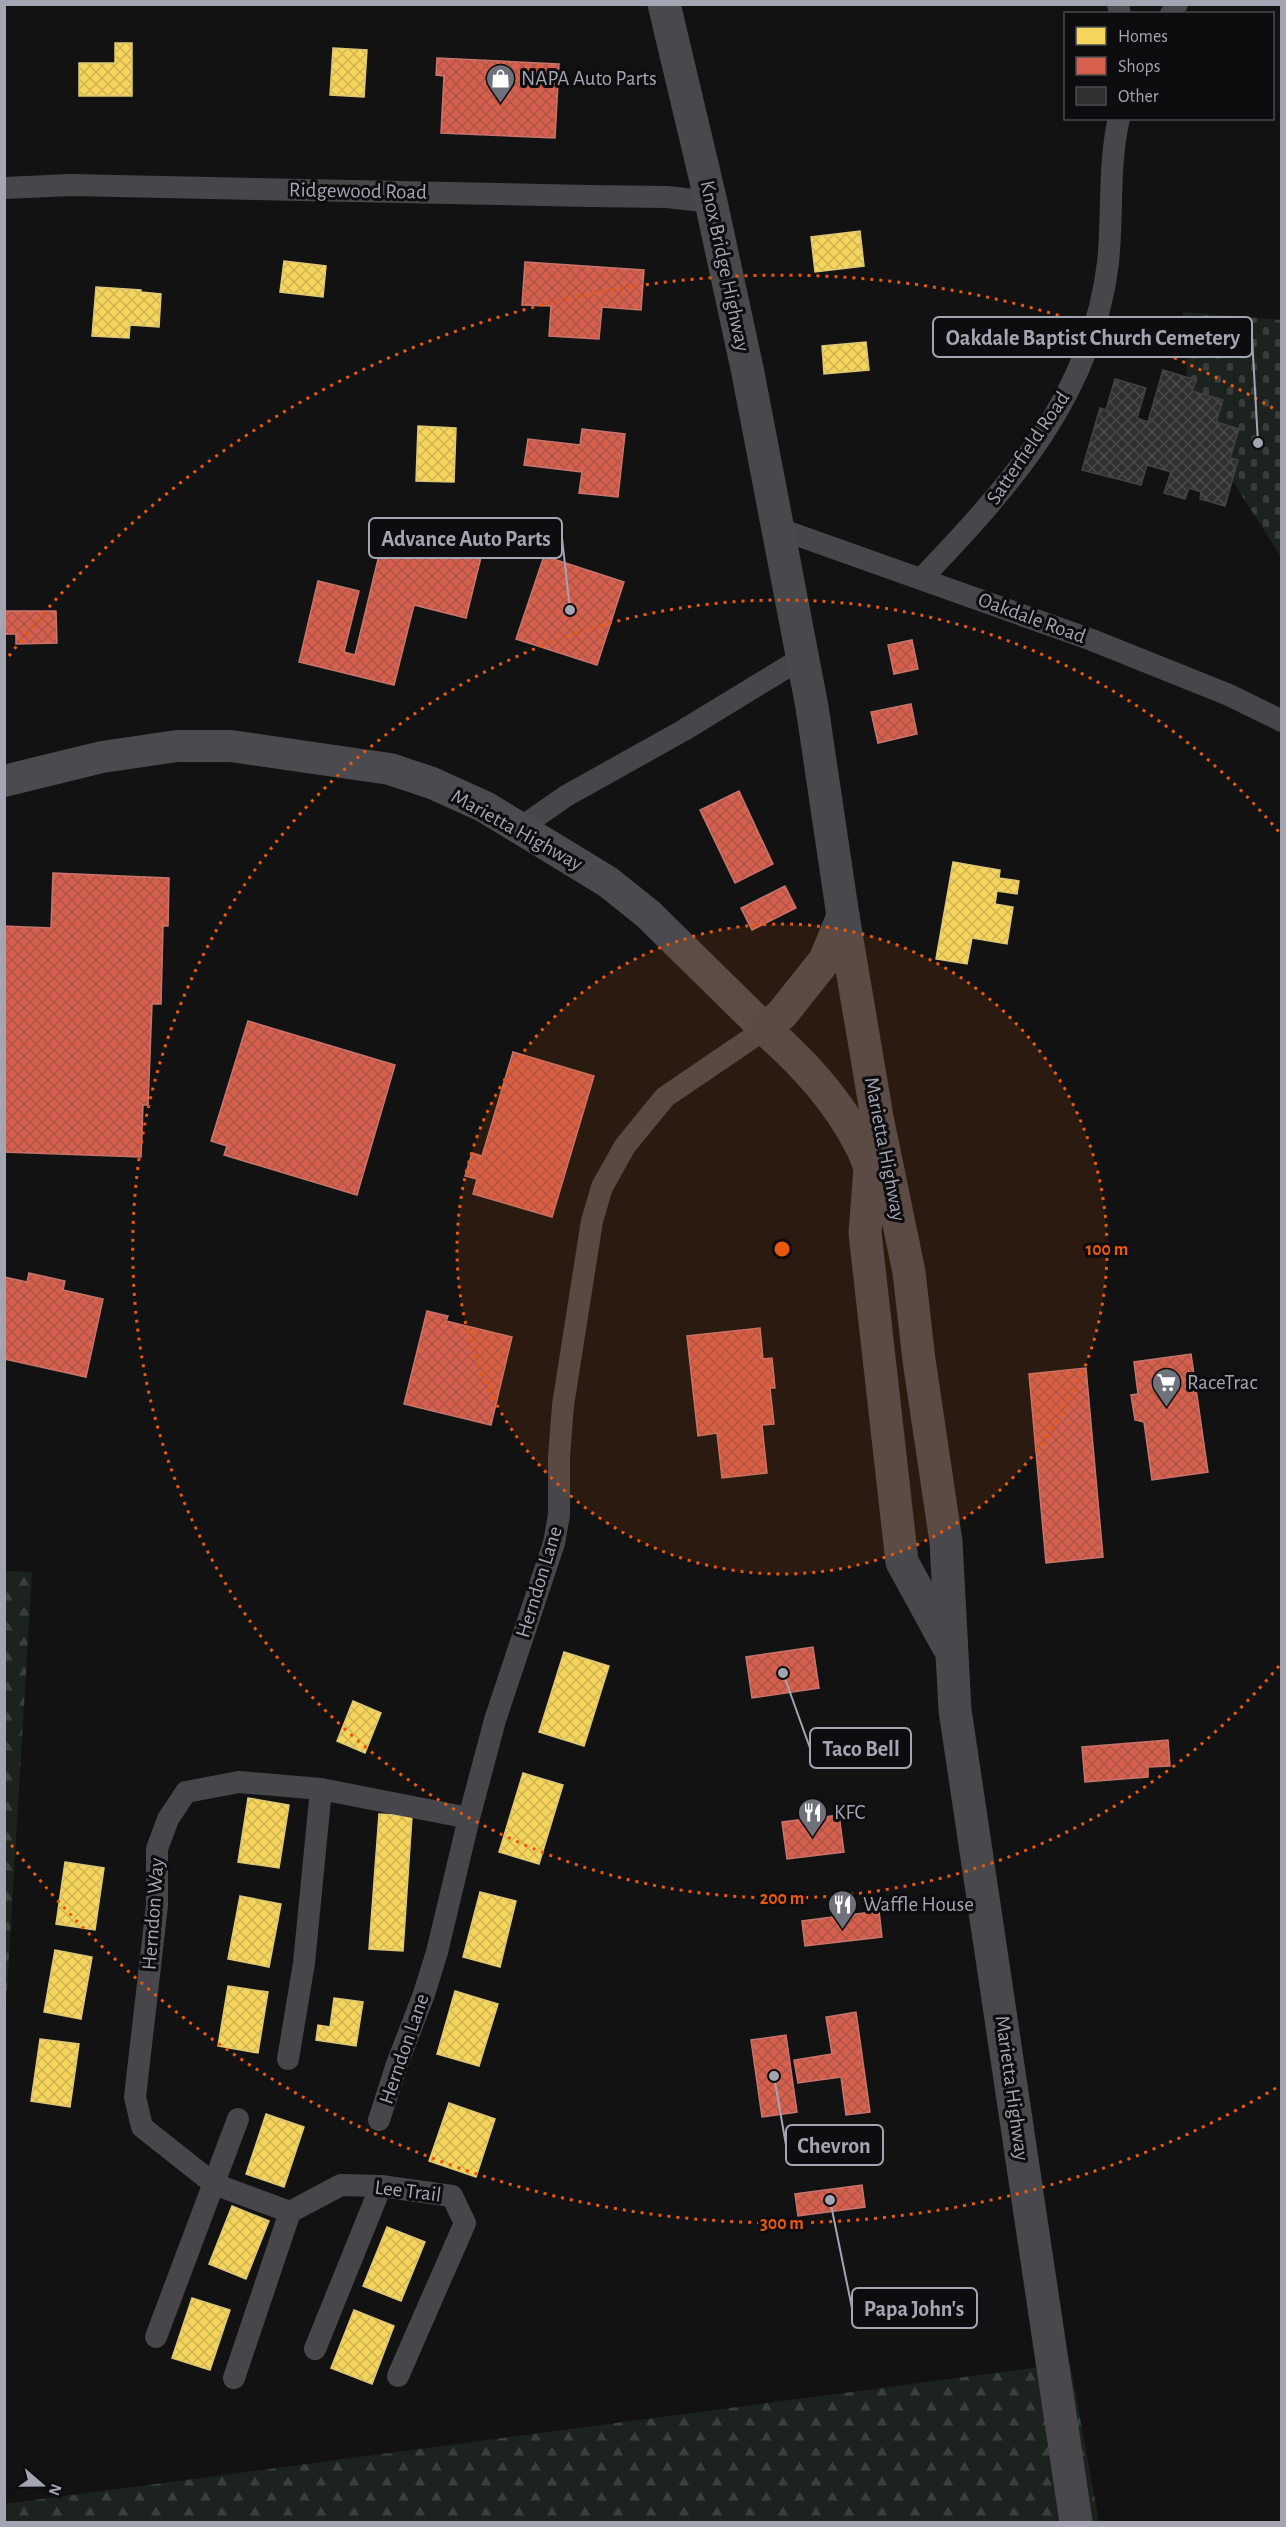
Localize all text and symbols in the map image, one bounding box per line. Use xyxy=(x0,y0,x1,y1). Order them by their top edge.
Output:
legend xyxy=(1064,12,1274,120)
text: Homes xyxy=(1118,28,1168,46)
text: Shops xyxy=(1118,58,1160,76)
shop icon: NAPA Auto Parts xyxy=(484,62,516,104)
place label: NAPA Auto Parts xyxy=(521,68,657,89)
text: Other xyxy=(1118,88,1159,106)
street label: Ridgewood Road xyxy=(289,179,427,203)
street label: Knox Bridge Highway xyxy=(697,179,753,353)
callout: Oakdale Baptist Church Cemetery xyxy=(933,317,1252,357)
text: Oakdale Baptist Church Cemetery xyxy=(946,327,1240,350)
street label: Satterfield Road xyxy=(983,388,1074,508)
callout: Advance Auto Parts xyxy=(369,518,562,558)
text: Advance Auto Parts xyxy=(381,528,551,550)
street label: Oakdale Road xyxy=(975,589,1089,647)
street label: Marietta Highway xyxy=(448,785,586,875)
street label: Marietta Highway xyxy=(861,1075,909,1223)
centre of rings xyxy=(772,1239,792,1259)
text: 100 m xyxy=(1086,1241,1128,1259)
supermarket icon: RaceTrac xyxy=(1150,1366,1182,1408)
place label: RaceTrac xyxy=(1187,1372,1258,1393)
street label: Herndon Lane xyxy=(512,1524,566,1640)
callout: Taco Bell xyxy=(810,1728,911,1768)
text: Taco Bell xyxy=(822,1738,900,1760)
restaurant icon: KFC xyxy=(797,1796,829,1838)
place label: KFC xyxy=(834,1802,866,1823)
street label: Herndon Way xyxy=(139,1857,167,1971)
restaurant icon: Waffle House xyxy=(826,1888,858,1930)
text: 200 m xyxy=(760,1890,804,1908)
place label: Waffle House xyxy=(863,1894,974,1915)
street label: Herndon Lane xyxy=(375,1991,433,2107)
street label: Marietta Highway xyxy=(991,2014,1033,2162)
callout: Chevron xyxy=(786,2125,883,2165)
text: Chevron xyxy=(797,2135,871,2157)
street label: Lee Trail xyxy=(374,2177,442,2205)
text: 300 m xyxy=(760,2215,804,2233)
callout: Papa John's xyxy=(852,2288,977,2328)
text: Papa John's xyxy=(864,2298,964,2320)
north arrow xyxy=(12,2455,72,2515)
text: N xyxy=(46,2482,65,2498)

